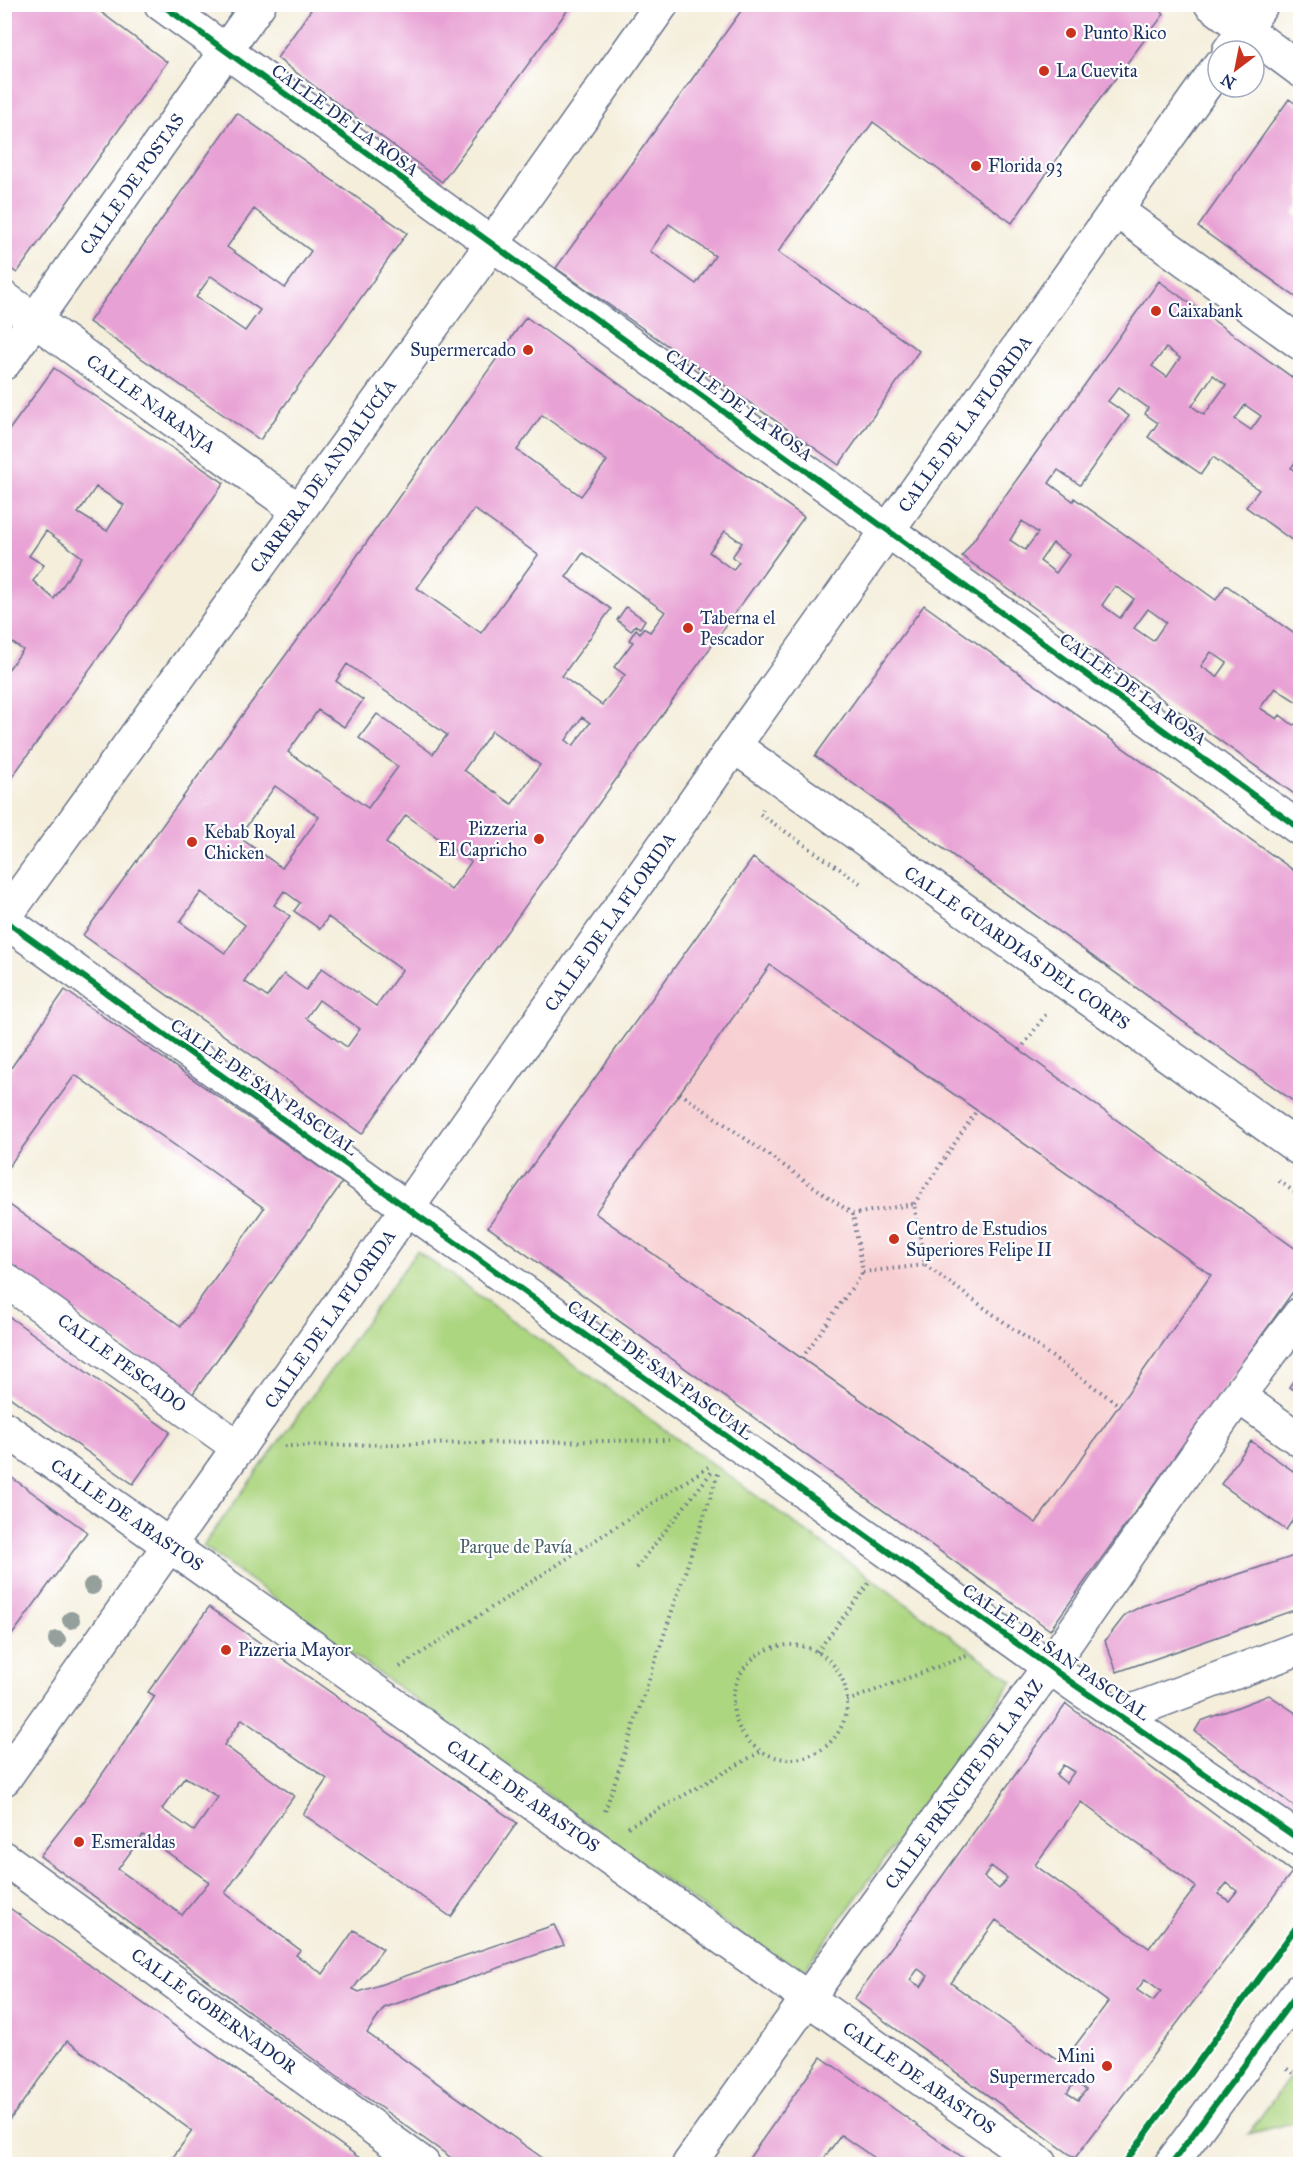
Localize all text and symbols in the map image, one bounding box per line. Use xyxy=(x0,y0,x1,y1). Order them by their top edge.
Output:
place label: Punto Rico xyxy=(1083,22,1166,44)
marker: Punto Rico xyxy=(1064,26,1078,40)
north arrow xyxy=(1206,39,1266,99)
street label: CALLE DE LA ROSA xyxy=(267,59,423,181)
place label: La Cuevita xyxy=(1056,60,1138,82)
marker: La Cuevita xyxy=(1037,64,1051,78)
text: N xyxy=(1217,69,1239,93)
street label: CALLE DE POSTAS xyxy=(75,109,189,259)
place label: Florida 93 xyxy=(988,155,1063,177)
marker: Florida 93 xyxy=(969,159,983,173)
place label: Caixabank xyxy=(1168,300,1244,322)
marker: Caixabank xyxy=(1149,304,1163,318)
street label: CALLE DE LA FLORIDA xyxy=(893,331,1037,517)
place label: Supermercado xyxy=(410,339,516,361)
marker: Supermercado xyxy=(521,343,535,357)
street label: CALLE DE LA ROSA xyxy=(661,344,817,466)
street label: CALLE NARANJA xyxy=(82,350,220,459)
street label: CARRERA DE ANDALUCÍA xyxy=(244,374,401,577)
place label: Taberna el Pescador xyxy=(700,607,776,650)
marker: Taberna el Pescador xyxy=(681,621,695,635)
street label: CALLE DE LA ROSA xyxy=(1055,628,1211,750)
place label: Pizzeria El Capricho xyxy=(438,818,527,861)
place label: Kebab Royal Chicken xyxy=(204,821,296,864)
street label: CALLE DE LA FLORIDA xyxy=(540,828,680,1016)
marker: Pizzeria El Capricho xyxy=(532,832,546,846)
marker: Kebab Royal Chicken xyxy=(185,835,199,849)
street label: CALLE GUARDIAS DEL CORPS xyxy=(900,861,1134,1035)
street label: CALLE DE SAN PASCUAL xyxy=(166,1014,363,1161)
place label: Centro de Estudios Superiores Felipe II xyxy=(906,1218,1053,1261)
street label: CALLE DE LA FLORIDA xyxy=(260,1225,400,1413)
marker: Centro de Estudios Superiores Felipe II xyxy=(887,1232,901,1246)
street label: CALLE DE SAN PASCUAL xyxy=(563,1295,758,1445)
street label: CALLE PESCADO xyxy=(53,1309,191,1417)
street label: CALLE DE ABASTOS xyxy=(46,1454,208,1576)
park label: Parque de Pavía xyxy=(460,1536,573,1559)
street label: CALLE DE SAN PASCUAL xyxy=(958,1579,1155,1726)
place label: Pizzeria Mayor xyxy=(238,1639,351,1661)
marker: Pizzeria Mayor xyxy=(219,1643,233,1657)
street label: CALLE PRÍNCIPE DE LA PAZ xyxy=(879,1673,1048,1893)
street label: CALLE DE ABASTOS xyxy=(442,1735,604,1857)
place label: Esmeraldas xyxy=(91,1831,175,1853)
marker: Esmeraldas xyxy=(72,1835,86,1849)
street label: CALLE GOBERNADOR xyxy=(127,1943,302,2079)
street label: CALLE DE ABASTOS xyxy=(838,2017,1000,2139)
place label: Mini Supermercado xyxy=(989,2045,1095,2088)
marker: Mini Supermercado xyxy=(1100,2059,1114,2073)

